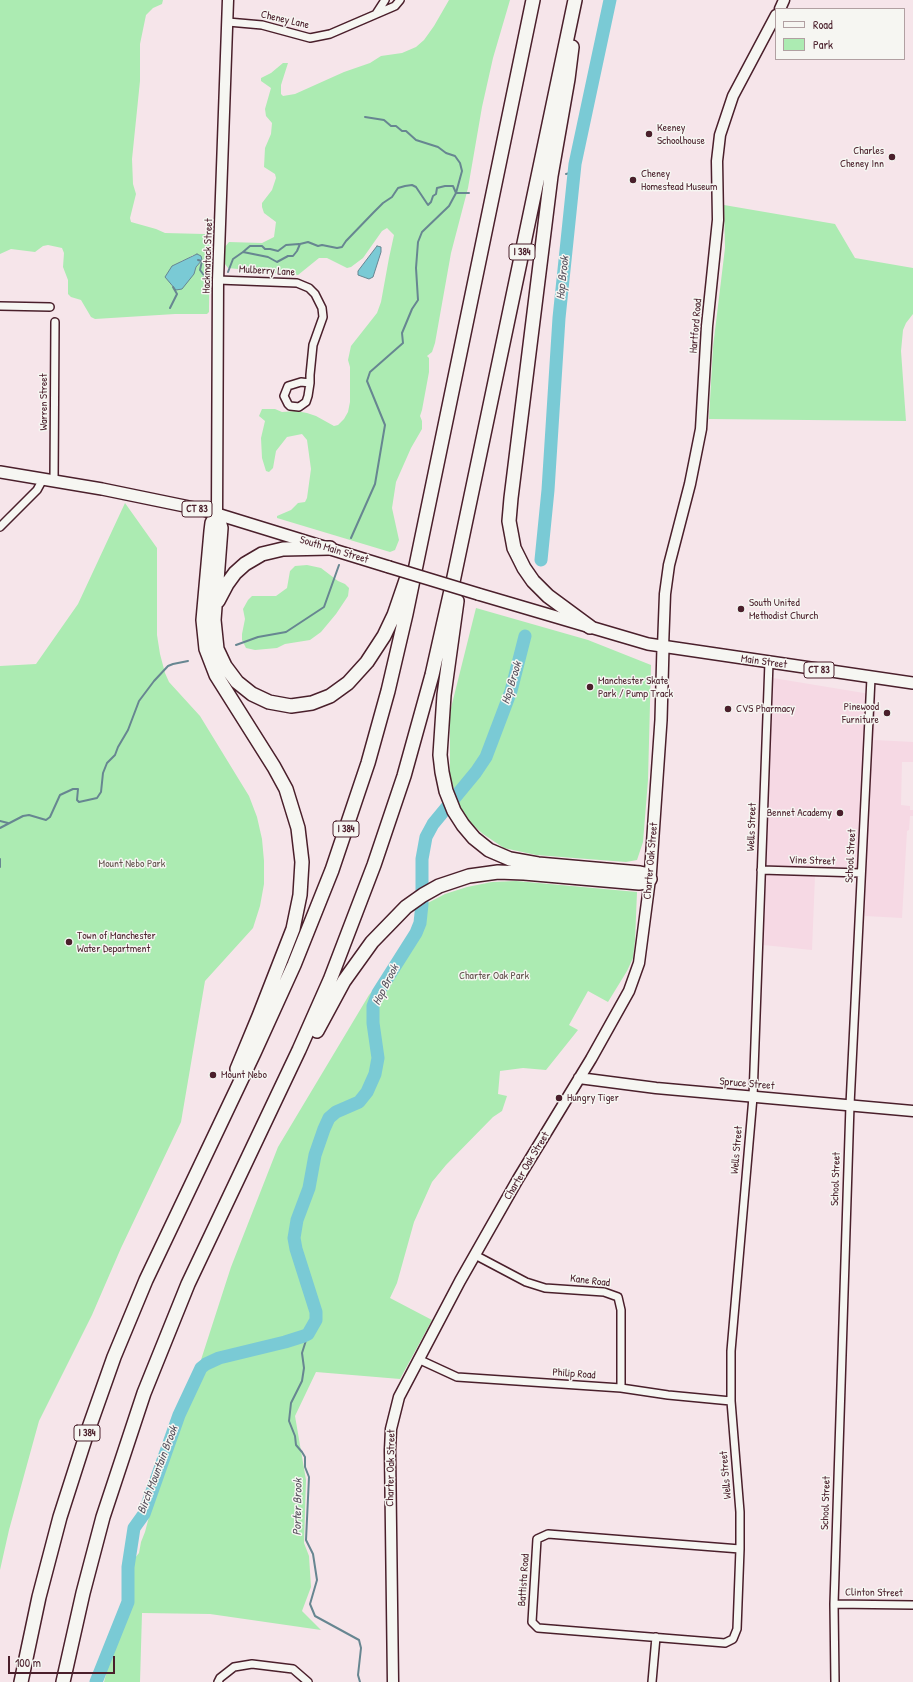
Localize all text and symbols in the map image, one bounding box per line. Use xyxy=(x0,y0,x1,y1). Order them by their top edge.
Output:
street label: Cheney Lane xyxy=(259,8,311,32)
legend xyxy=(775,8,905,60)
text: Road xyxy=(813,16,833,33)
text: Park xyxy=(813,36,833,53)
place label: Keeney Schoolhouse xyxy=(657,121,705,147)
marker: Keeney Schoolhouse xyxy=(644,129,654,139)
place label: Charles Cheney Inn xyxy=(840,144,884,170)
marker: Charles Cheney Inn xyxy=(887,152,897,162)
place label: Cheney Homestead Museum xyxy=(641,167,717,193)
marker: Cheney Homestead Museum xyxy=(628,175,638,185)
street label: Hackmatack Street xyxy=(200,218,216,294)
road number: I 384 xyxy=(509,244,535,260)
water label: Hop Brook xyxy=(554,256,572,300)
street label: Mulberry Lane xyxy=(239,263,295,279)
street label: Hartford Road xyxy=(687,298,705,354)
street label: Warren Street xyxy=(37,373,51,431)
road number: CT 83 xyxy=(182,501,212,517)
street label: South Main Street xyxy=(298,533,370,567)
place label: South United Methodist Church xyxy=(749,596,818,622)
marker: South United Methodist Church xyxy=(736,604,746,614)
street label: Main Street xyxy=(740,652,788,672)
water label: Hop Brook xyxy=(499,660,525,706)
road number: CT 83 xyxy=(804,662,834,678)
place label: Manchester Skate Park / Pump Track xyxy=(598,674,673,700)
marker: Manchester Skate Park / Pump Track xyxy=(585,682,595,692)
place label: Pinewood Furniture xyxy=(842,700,879,726)
place label: CVS Pharmacy xyxy=(736,702,795,716)
marker: CVS Pharmacy xyxy=(723,704,733,714)
marker: Pinewood Furniture xyxy=(882,708,892,718)
street label: Wells Street xyxy=(745,803,759,851)
place label: Bennet Academy xyxy=(767,806,832,820)
marker: Bennet Academy xyxy=(835,808,845,818)
road number: I 384 xyxy=(333,821,359,837)
street label: Charter Oak Street xyxy=(641,822,661,900)
street label: School Street xyxy=(843,829,859,883)
street label: Vine Street xyxy=(789,854,835,868)
park label: Mount Nebo Park xyxy=(99,857,165,871)
place label: Town of Manchester Water Department xyxy=(77,929,156,955)
marker: Town of Manchester Water Department xyxy=(64,937,74,947)
water label: Hop Brook xyxy=(370,962,402,1008)
park label: Charter Oak Park xyxy=(459,969,529,983)
place label: Mount Nebo xyxy=(221,1068,267,1082)
marker: Mount Nebo xyxy=(208,1070,218,1080)
street label: Spruce Street xyxy=(719,1075,775,1093)
place label: Hungry Tiger xyxy=(567,1091,619,1105)
marker: Hungry Tiger xyxy=(554,1093,564,1103)
street label: Wells Street xyxy=(728,1125,746,1175)
street label: Charter Oak Street xyxy=(501,1129,553,1203)
street label: School Street xyxy=(828,1152,844,1206)
street label: Kane Road xyxy=(569,1272,611,1290)
street label: Philip Road xyxy=(552,1366,596,1382)
water label: Birch Mountain Brook xyxy=(135,1424,181,1516)
road number: I 384 xyxy=(74,1425,100,1441)
street label: Charter Oak Street xyxy=(384,1429,398,1507)
street label: Wells Street xyxy=(717,1450,735,1500)
street label: School Street xyxy=(818,1476,834,1530)
water label: Porter Brook xyxy=(290,1478,306,1536)
street label: Battista Road xyxy=(516,1553,532,1607)
street label: Clinton Street xyxy=(845,1586,903,1600)
scale bar xyxy=(10,1648,117,1674)
text: 100 m xyxy=(15,1654,41,1671)

